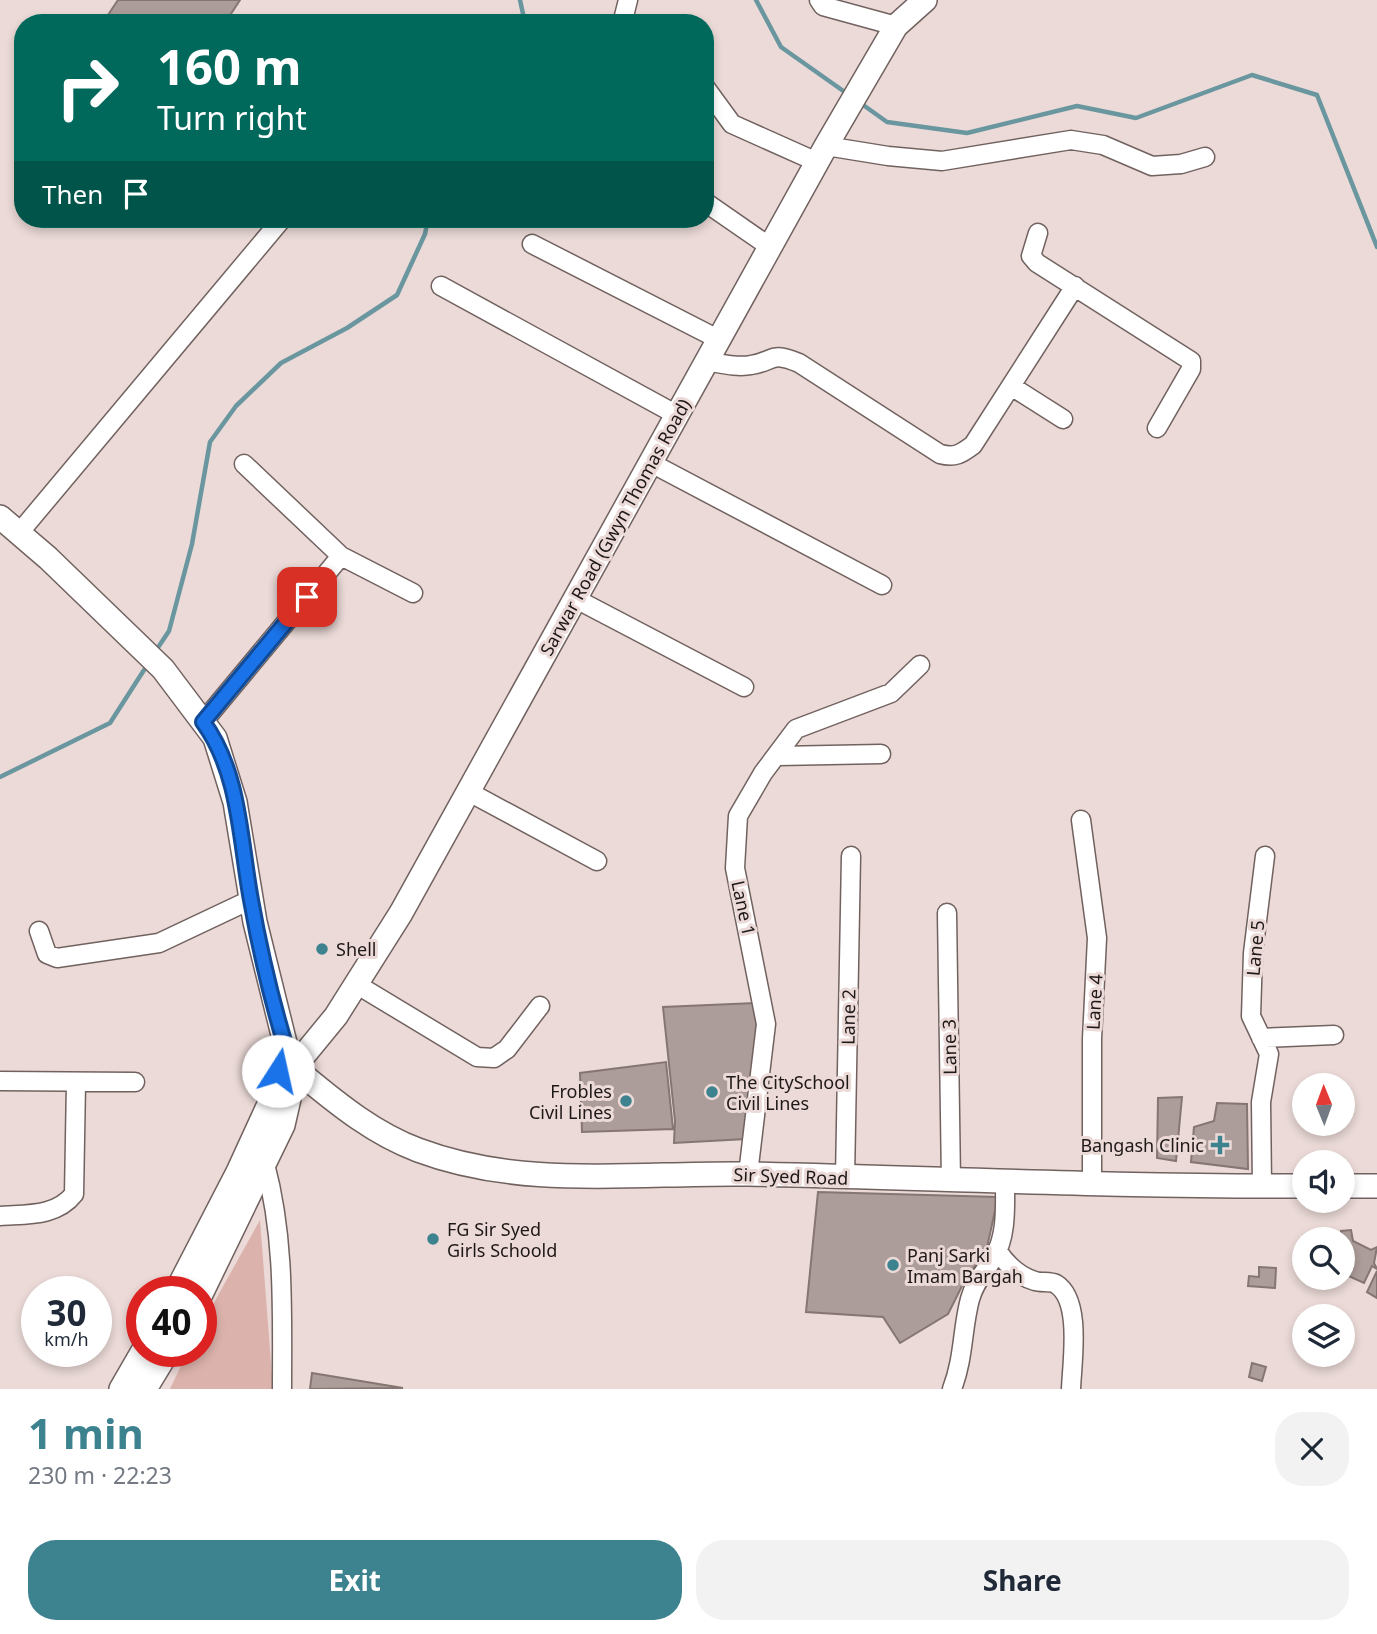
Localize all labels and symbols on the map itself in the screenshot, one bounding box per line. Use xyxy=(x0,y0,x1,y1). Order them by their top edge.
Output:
street label: Sarwar Road (Gwyn Thomas Road) xyxy=(534,394,696,660)
pin xyxy=(277,567,337,627)
street label: Lane 1 xyxy=(726,878,762,938)
street label: Lane 5 xyxy=(1241,919,1269,977)
place label: Shell xyxy=(336,937,376,961)
marker: Shell xyxy=(314,941,330,957)
street label: Lane 4 xyxy=(1081,974,1107,1030)
street label: Lane 2 xyxy=(836,989,860,1045)
street label: Lane 3 xyxy=(937,1019,961,1075)
position arrow xyxy=(241,1034,315,1108)
place label: The CitySchool Civil Lines xyxy=(726,1070,850,1115)
north arrow xyxy=(1292,1073,1354,1136)
place label: Frobles Civil Lines xyxy=(529,1079,612,1124)
marker: The CitySchool Civil Lines xyxy=(704,1084,720,1100)
marker: Frobles Civil Lines xyxy=(618,1093,634,1109)
place label: Bangash Clinic xyxy=(1080,1133,1204,1157)
marker: Bangash Clinic xyxy=(1210,1135,1230,1155)
street label: Sir Syed Road xyxy=(733,1162,849,1190)
place label: FG Sir Syed Girls Schoold xyxy=(447,1217,557,1262)
marker: FG Sir Syed Girls Schoold xyxy=(425,1231,441,1247)
place label: Panj Sarki Imam Bargah xyxy=(907,1243,1023,1288)
marker: Panj Sarki Imam Bargah xyxy=(885,1257,901,1273)
speed limit sign: 40 xyxy=(126,1276,217,1367)

